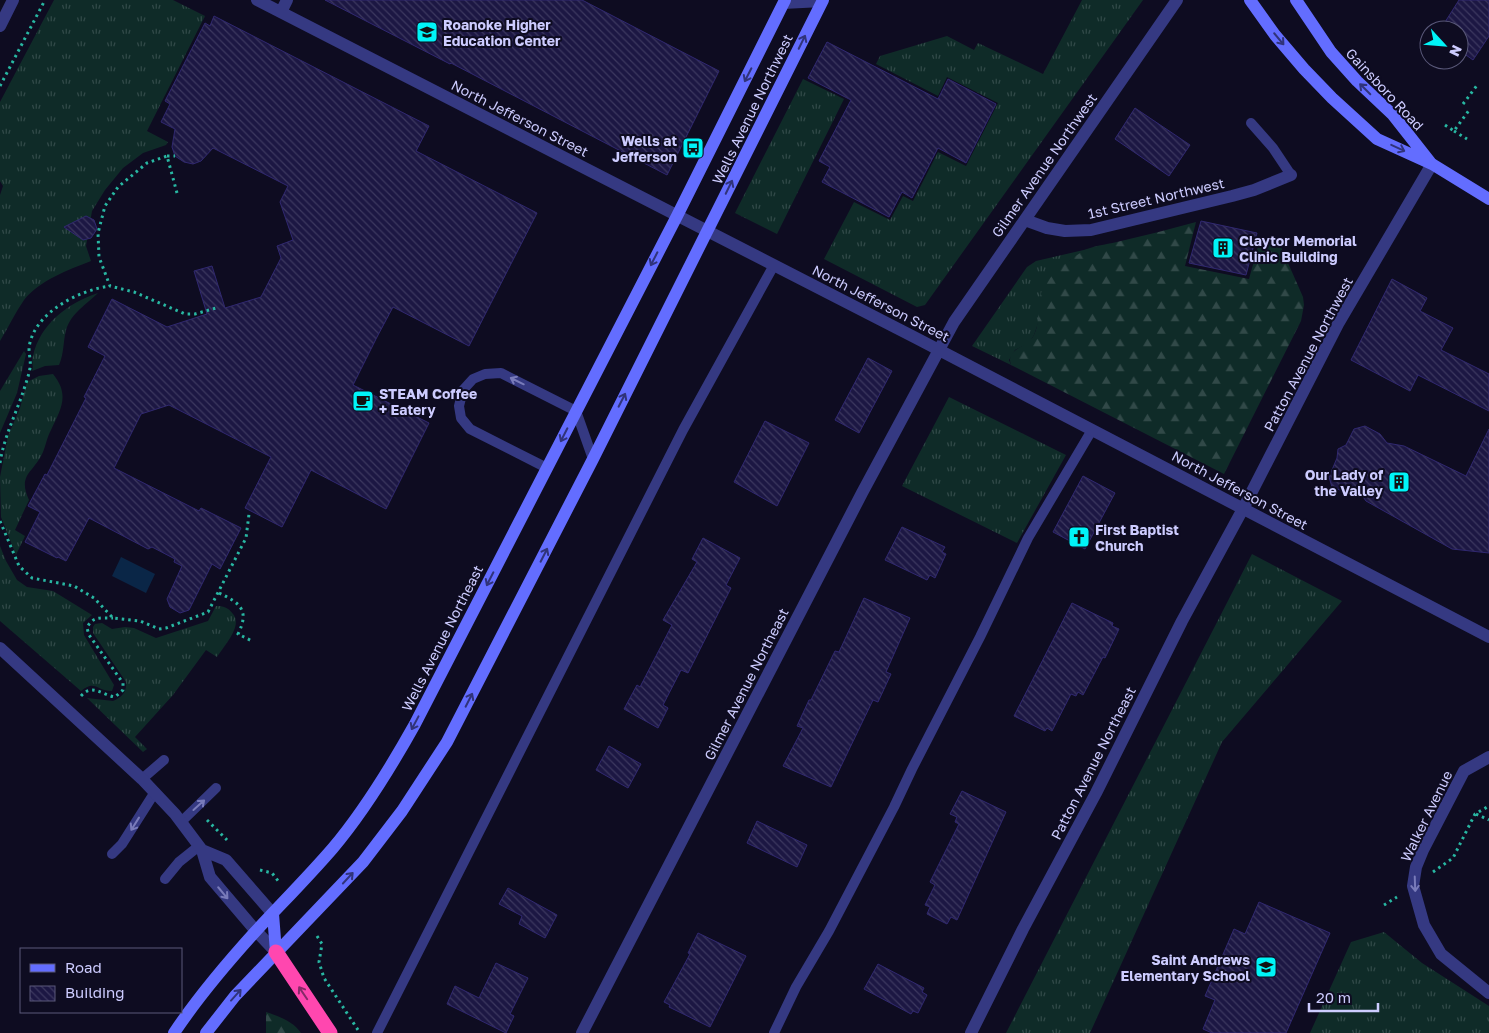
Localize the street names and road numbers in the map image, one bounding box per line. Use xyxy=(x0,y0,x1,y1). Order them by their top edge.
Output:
street label: Wells Avenue Northwest xyxy=(708,31,796,187)
street label: Gainsboro Road xyxy=(1343,44,1427,134)
street label: North Jefferson Street xyxy=(449,76,591,160)
street label: Gilmer Avenue Northwest xyxy=(988,90,1100,240)
street label: 1st Street Northwest xyxy=(1086,174,1226,222)
street label: North Jefferson Street xyxy=(810,261,952,345)
street label: Patton Avenue Northwest xyxy=(1260,274,1356,434)
street label: North Jefferson Street xyxy=(1169,447,1311,533)
street label: Wells Avenue Northeast xyxy=(398,562,486,714)
street label: Gilmer Avenue Northeast xyxy=(700,605,792,763)
street label: Patton Avenue Northeast xyxy=(1047,684,1139,842)
street label: Walker Avenue xyxy=(1397,768,1455,864)

